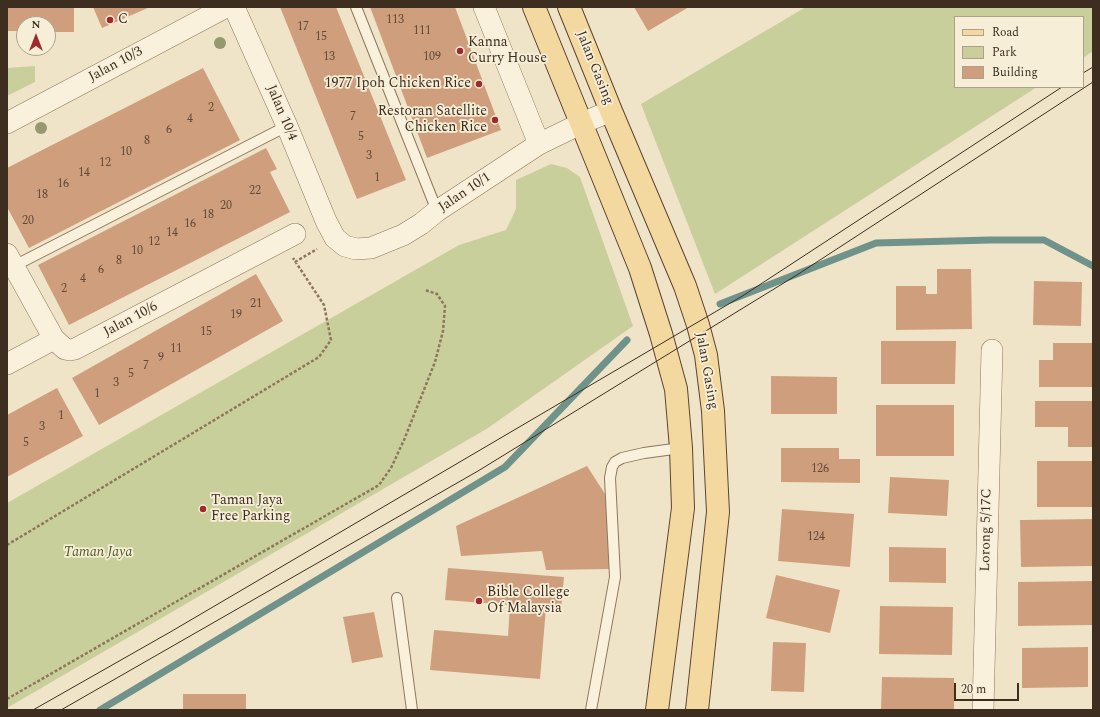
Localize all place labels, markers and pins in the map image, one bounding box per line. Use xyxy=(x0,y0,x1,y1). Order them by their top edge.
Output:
place label: C xyxy=(118,12,128,28)
marker: C xyxy=(105,15,115,25)
place label: Kanna Curry House xyxy=(468,35,547,68)
marker: Kanna Curry House xyxy=(455,46,465,56)
place label: 1977 Ipoh Chicken Rice xyxy=(324,76,471,92)
marker: 1977 Ipoh Chicken Rice xyxy=(474,79,484,89)
place label: Restoran Satellite Chicken Rice xyxy=(378,104,487,136)
marker: Restoran Satellite Chicken Rice xyxy=(490,115,500,125)
place label: Taman Jaya Free Parking xyxy=(211,493,290,526)
marker: Taman Jaya Free Parking xyxy=(198,504,208,514)
place label: Bible College Of Malaysia xyxy=(487,585,570,618)
marker: Bible College Of Malaysia xyxy=(474,596,484,606)

